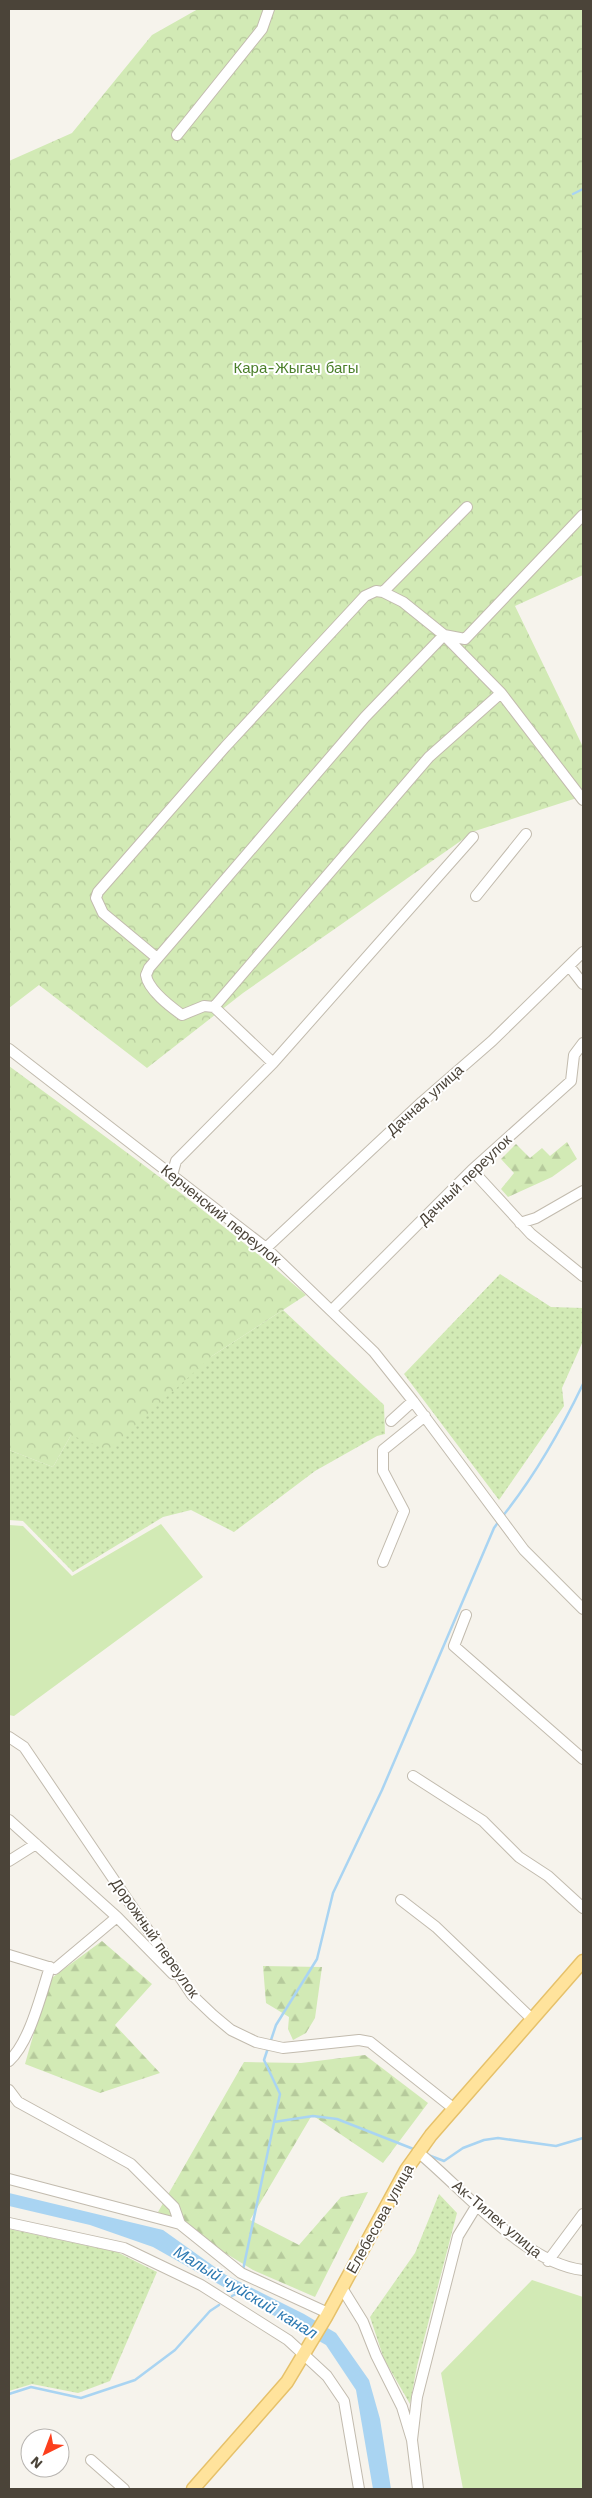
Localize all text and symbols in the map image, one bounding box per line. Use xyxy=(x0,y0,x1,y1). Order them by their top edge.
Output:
park label: Кара-Жыгач багы xyxy=(234,359,358,377)
street label: Дачная улица xyxy=(383,1060,468,1139)
street label: Дачный переулок xyxy=(415,1131,516,1229)
street label: Керченский переулок xyxy=(157,1161,285,1269)
street label: Дорожный переулок xyxy=(107,1875,203,2002)
street label: Елебесова улица xyxy=(343,2161,418,2277)
street label: Ак-Тилек улица xyxy=(449,2176,546,2262)
water label: Малый чуйский канал xyxy=(170,2242,321,2343)
north arrow xyxy=(20,2428,70,2478)
text: N xyxy=(27,2453,46,2472)

